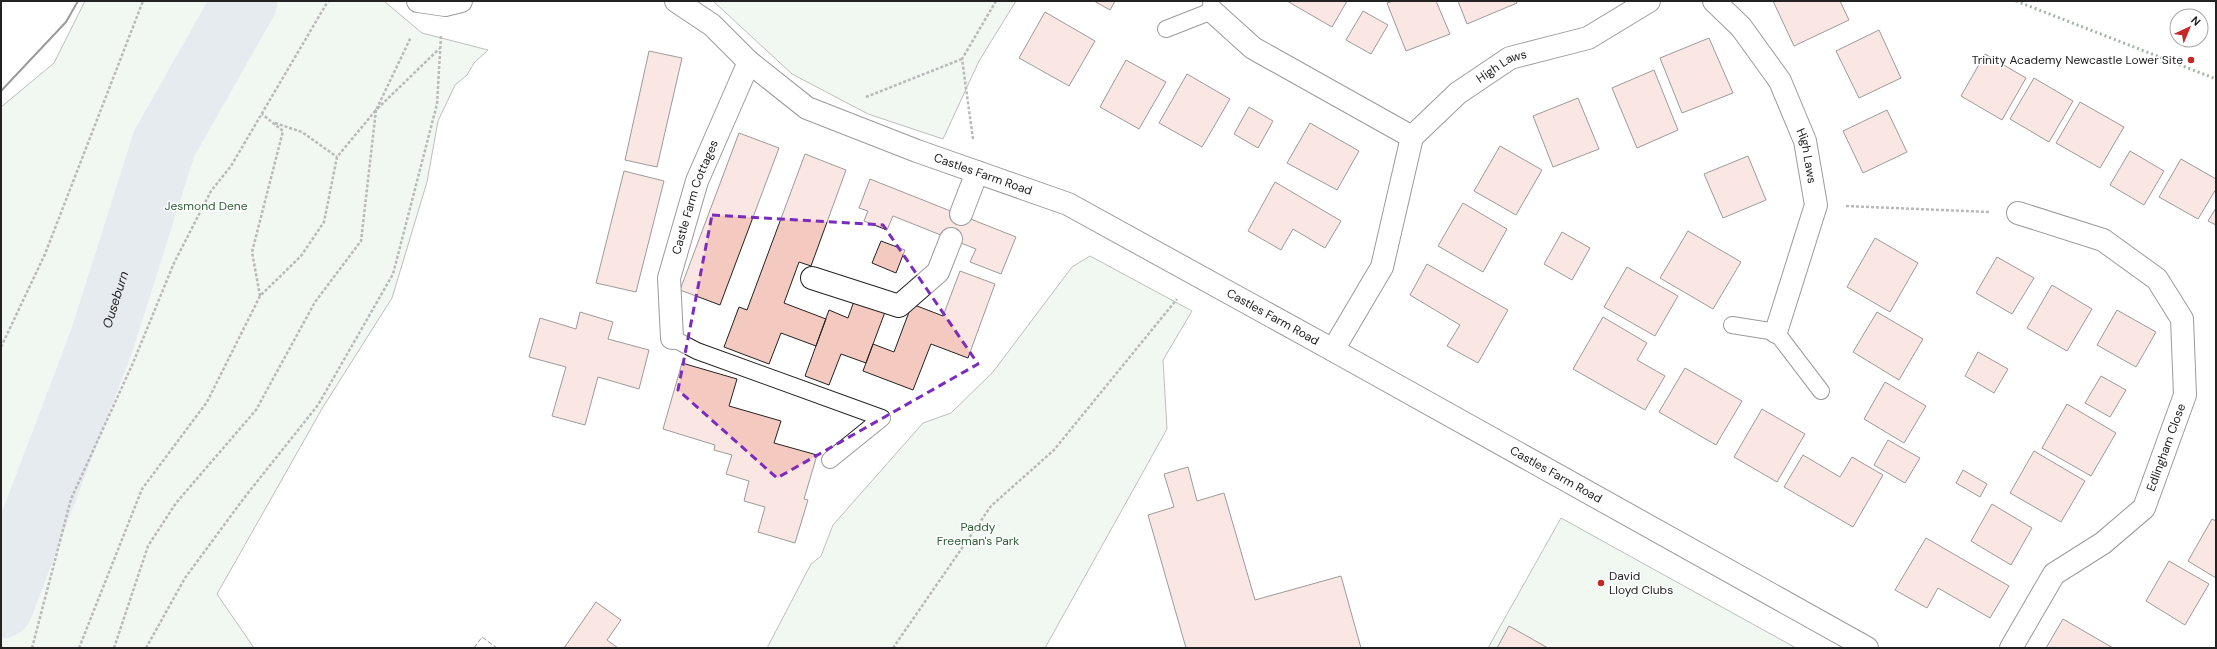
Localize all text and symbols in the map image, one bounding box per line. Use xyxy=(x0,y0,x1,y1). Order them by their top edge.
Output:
north arrow xyxy=(2169,8,2209,48)
text: N xyxy=(2188,13,2204,29)
street label: High Laws xyxy=(1473,46,1528,86)
place label: Trinity Academy Newcastle Lower Site xyxy=(1972,52,2183,68)
marker: Trinity Academy Newcastle Lower Site xyxy=(2186,55,2196,65)
street label: High Laws xyxy=(1793,126,1820,185)
street label: Castle Farm Cottages xyxy=(668,137,722,256)
street label: Castles Farm Road xyxy=(932,150,1034,199)
park label: Jesmond Dene xyxy=(164,198,248,214)
water label: Ouseburn xyxy=(98,269,132,330)
street label: Castles Farm Road xyxy=(1224,285,1322,349)
street label: Edlingham Close xyxy=(2143,401,2189,493)
street label: Castles Farm Road xyxy=(1507,442,1605,507)
park label: Paddy Freeman's Park xyxy=(937,519,1019,549)
place label: David Lloyd Clubs xyxy=(1609,568,1673,598)
marker: David Lloyd Clubs xyxy=(1596,578,1606,588)

